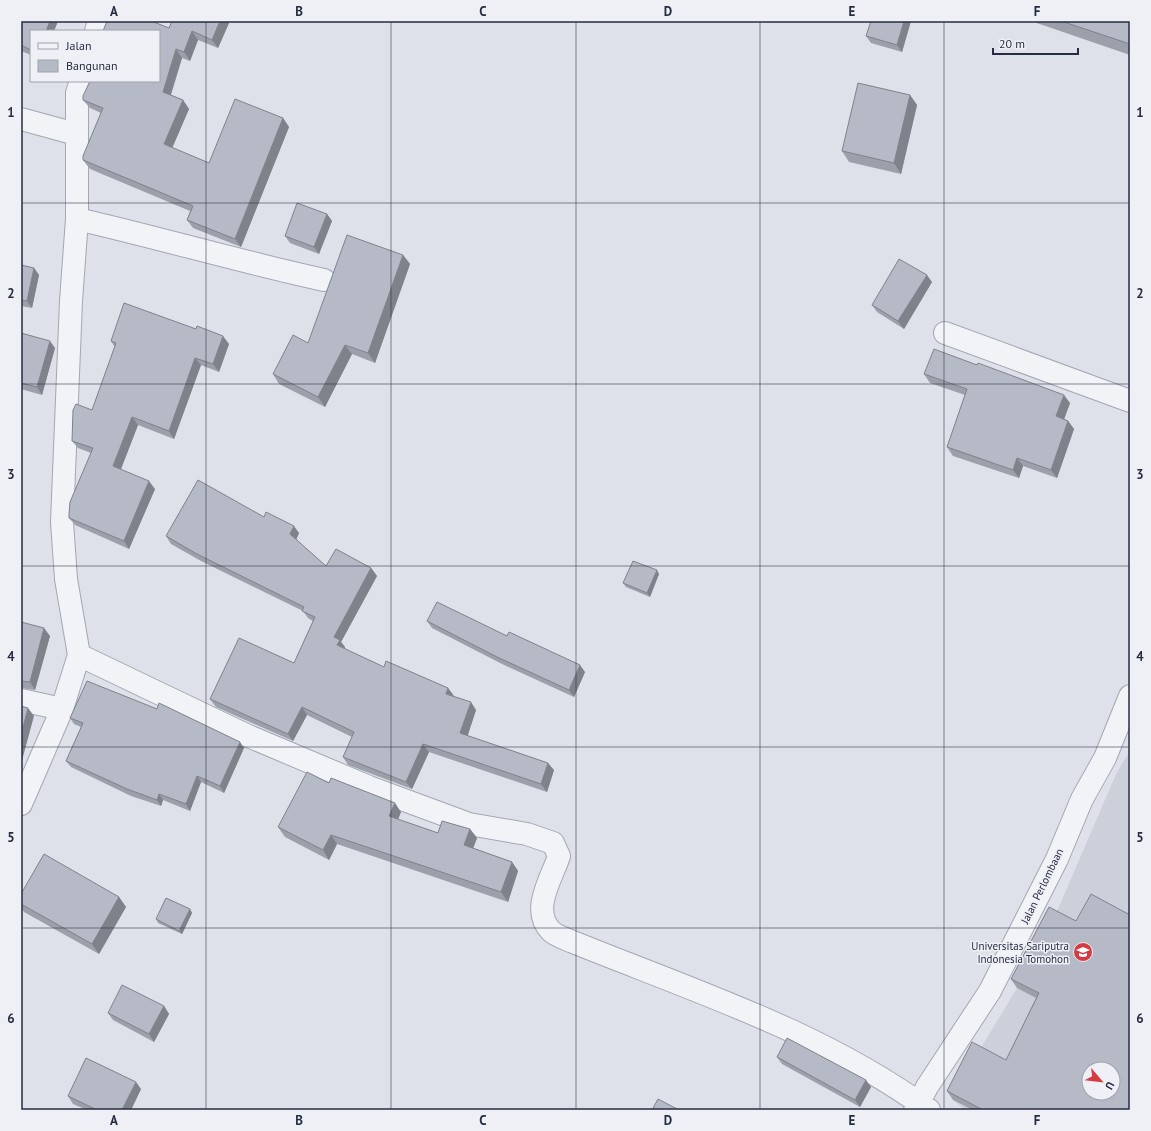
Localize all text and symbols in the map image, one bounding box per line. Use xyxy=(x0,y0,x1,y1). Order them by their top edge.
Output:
text: A xyxy=(110,3,118,20)
text: B xyxy=(295,3,303,20)
text: C xyxy=(479,3,487,20)
text: D xyxy=(664,3,672,20)
text: E xyxy=(849,3,856,20)
text: F xyxy=(1034,3,1041,20)
legend xyxy=(30,30,160,82)
scale bar xyxy=(993,30,1078,56)
text: 20 m xyxy=(999,36,1025,51)
text: Jalan xyxy=(65,38,91,53)
text: Bangunan xyxy=(66,58,118,73)
text: 1 xyxy=(7,104,15,121)
text: 1 xyxy=(1136,104,1144,121)
text: 2 xyxy=(7,285,15,302)
text: 2 xyxy=(1136,285,1144,302)
text: 3 xyxy=(7,466,15,483)
text: 3 xyxy=(1136,466,1144,483)
text: 4 xyxy=(7,648,15,665)
text: 4 xyxy=(1136,648,1144,665)
text: 5 xyxy=(7,829,15,846)
text: 5 xyxy=(1136,829,1144,846)
street label: Jalan Perlombaan xyxy=(1017,846,1066,927)
place label: Universitas Sariputra Indonesia Tomohon xyxy=(971,939,1069,966)
school or university icon: Universitas Sariputra Indonesia Tomohon xyxy=(1072,941,1094,963)
text: 6 xyxy=(7,1010,15,1027)
text: 6 xyxy=(1136,1010,1144,1027)
north arrow xyxy=(1081,1061,1121,1101)
text: U xyxy=(1102,1079,1118,1092)
text: A xyxy=(110,1112,118,1129)
text: B xyxy=(295,1112,303,1129)
text: C xyxy=(479,1112,487,1129)
text: D xyxy=(664,1112,672,1129)
text: E xyxy=(849,1112,856,1129)
text: F xyxy=(1034,1112,1041,1129)

